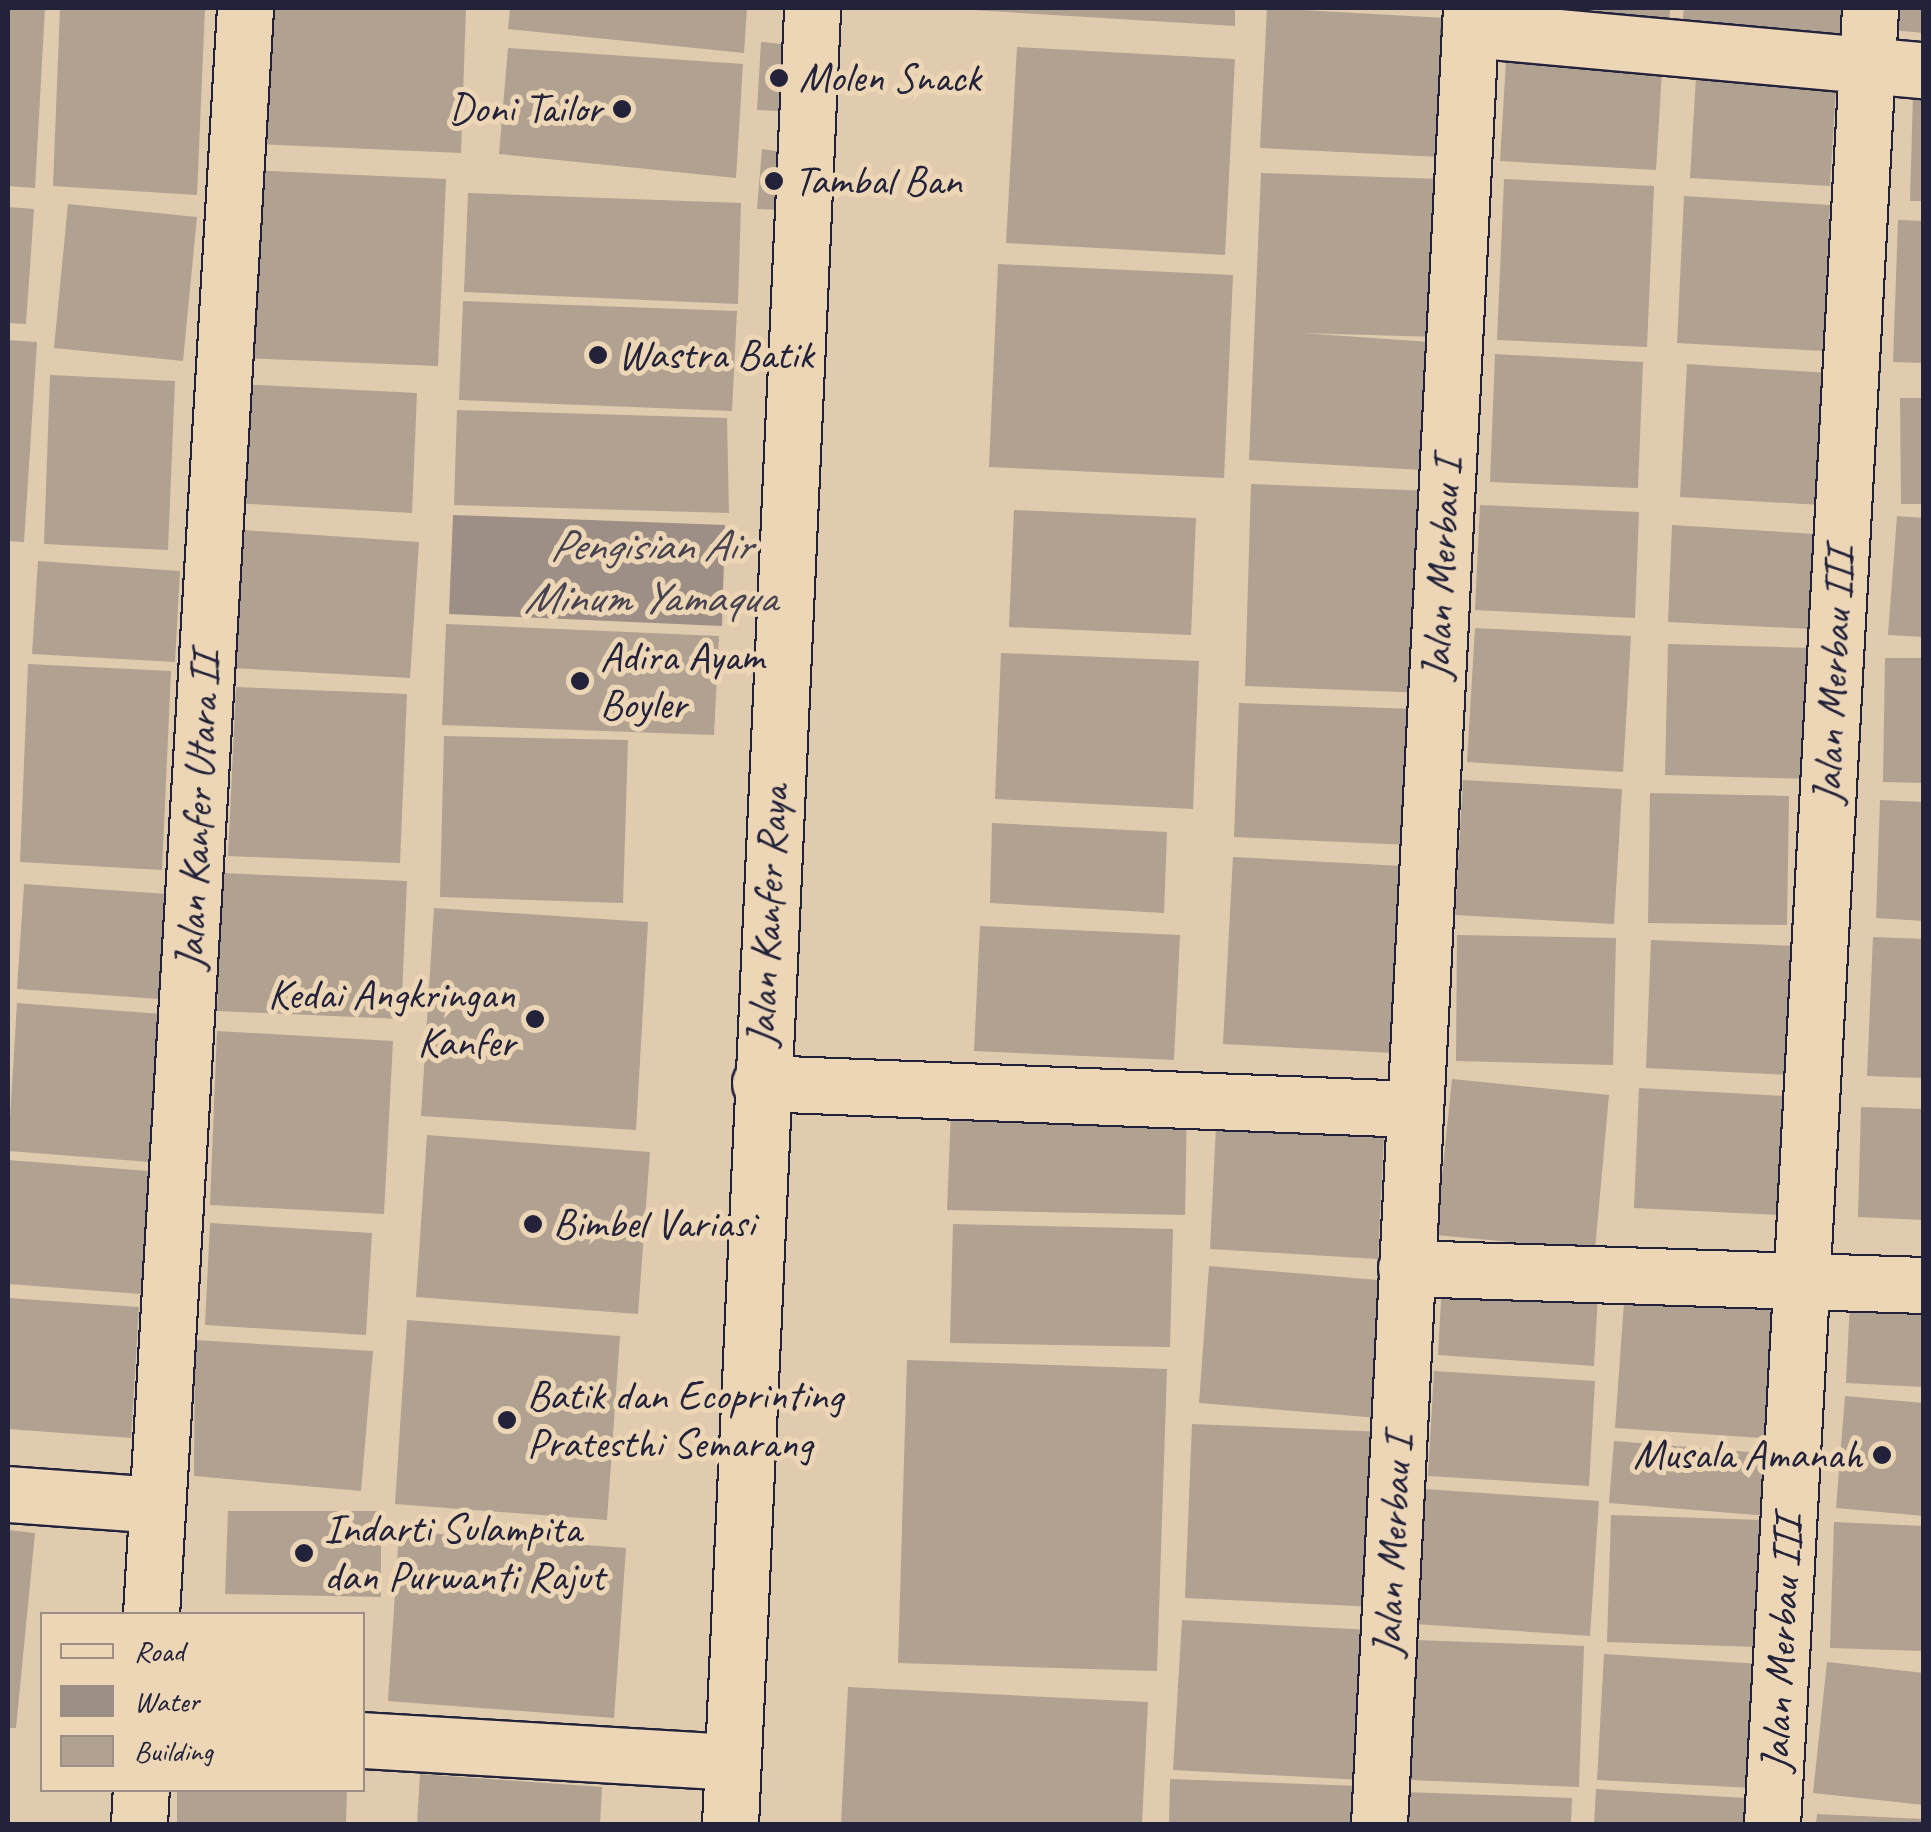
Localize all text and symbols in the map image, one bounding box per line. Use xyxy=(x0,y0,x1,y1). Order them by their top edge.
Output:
place label: Molen Snack xyxy=(799,53,981,103)
marker: Molen Snack xyxy=(768,67,790,89)
place label: Doni Tailor xyxy=(447,84,602,134)
marker: Doni Tailor xyxy=(611,98,633,120)
place label: Tambal Ban xyxy=(794,156,963,206)
marker: Tambal Ban xyxy=(763,170,785,192)
place label: Wastra Batik xyxy=(618,330,814,380)
marker: Wastra Batik xyxy=(587,344,609,366)
street label: Jalan Merbau I xyxy=(1411,458,1473,680)
water label: Pengisian Air Minum Yamaqua xyxy=(524,519,776,625)
street label: Jalan Merbau III xyxy=(1802,547,1866,805)
place label: Adira Ayam Boyler xyxy=(600,632,766,730)
street label: Jalan Kanfer Utara II xyxy=(164,649,232,973)
marker: Adira Ayam Boyler xyxy=(569,670,591,692)
street label: Jalan Kanfer Raya xyxy=(736,784,800,1048)
place label: Kedai Angkringan Kanfer xyxy=(268,970,515,1068)
marker: Kedai Angkringan Kanfer xyxy=(524,1008,546,1030)
place label: Bimbel Variasi xyxy=(553,1199,755,1249)
marker: Bimbel Variasi xyxy=(522,1213,544,1235)
place label: Batik dan Ecoprinting Pratesthi Semarang xyxy=(527,1371,844,1470)
marker: Batik dan Ecoprinting Pratesthi Semarang xyxy=(496,1409,518,1431)
place label: Musala Amanah xyxy=(1633,1430,1862,1480)
street label: Jalan Merbau I xyxy=(1362,1435,1424,1657)
marker: Musala Amanah xyxy=(1871,1444,1893,1466)
place label: Indarti Sulampita dan Purwanti Rajut xyxy=(324,1504,605,1602)
street label: Jalan Merbau III xyxy=(1750,1515,1814,1773)
marker: Indarti Sulampita dan Purwanti Rajut xyxy=(293,1542,315,1564)
legend xyxy=(40,1612,365,1792)
text: Road xyxy=(134,1632,184,1670)
text: Water xyxy=(134,1682,199,1720)
text: Building xyxy=(134,1732,213,1770)

